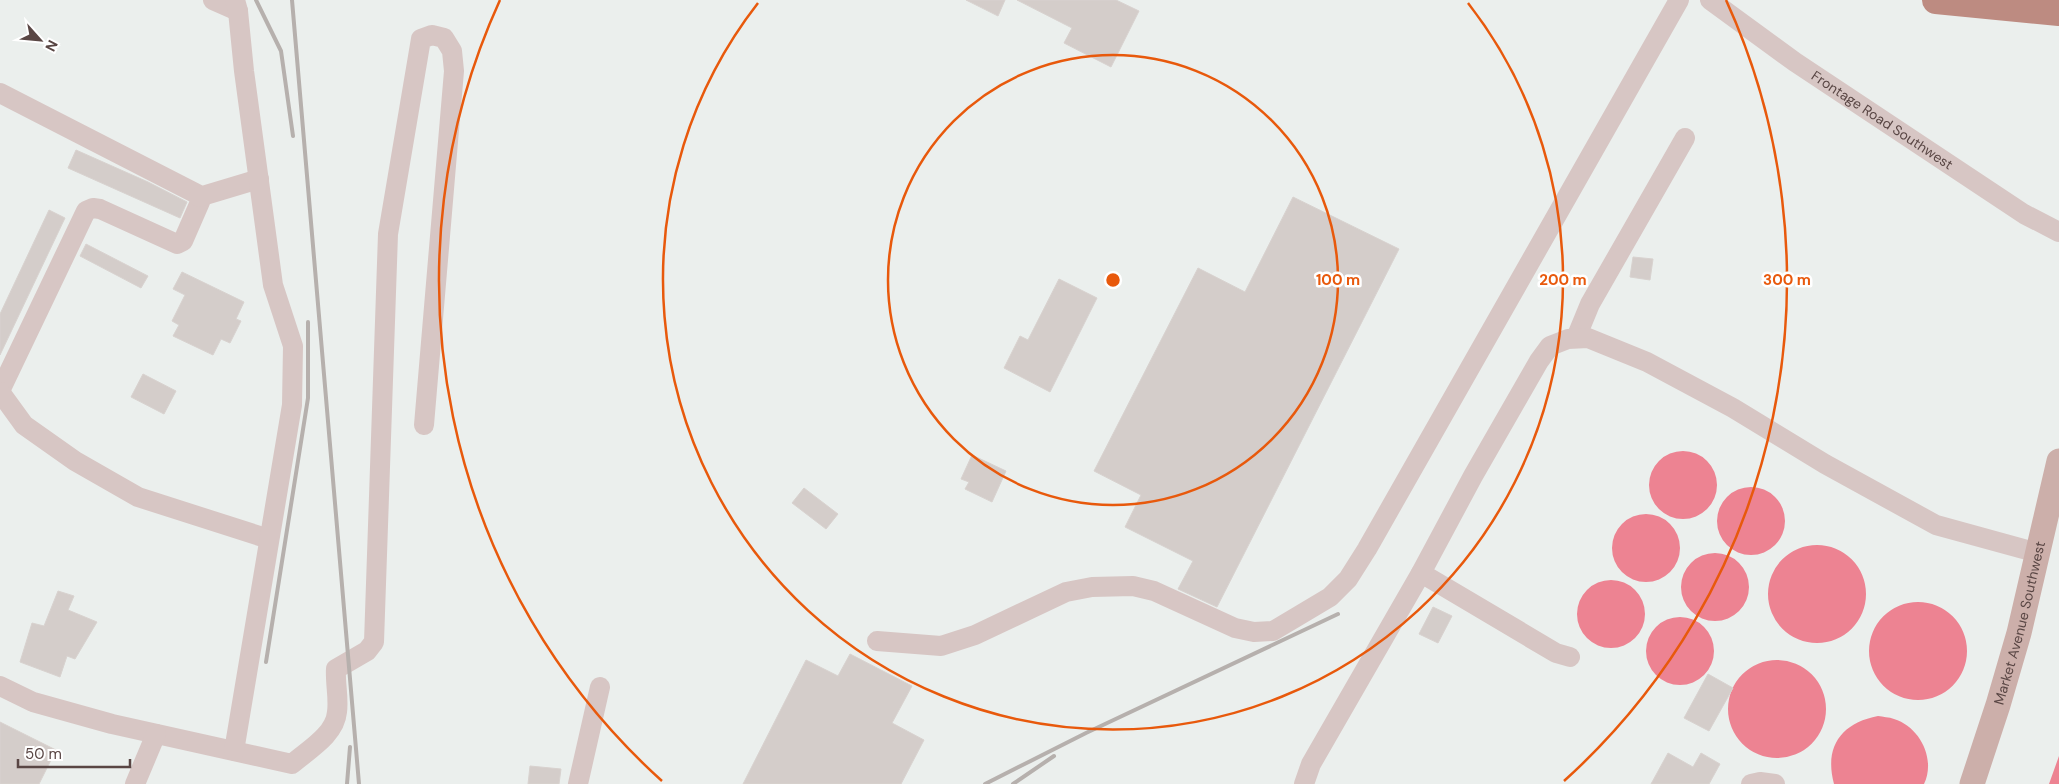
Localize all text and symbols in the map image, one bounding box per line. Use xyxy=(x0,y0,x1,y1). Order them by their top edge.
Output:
north arrow xyxy=(15,15,65,65)
text: N xyxy=(41,37,62,55)
street label: Frontage Road Southwest xyxy=(1808,67,1956,173)
text: 100 m xyxy=(1316,270,1360,290)
text: 200 m xyxy=(1539,270,1587,290)
text: 300 m xyxy=(1763,270,1811,290)
centre of rings xyxy=(1104,271,1122,289)
street label: Market Avenue Southwest xyxy=(1990,540,2049,707)
scale bar xyxy=(18,736,130,768)
text: 50 m xyxy=(25,744,62,764)

